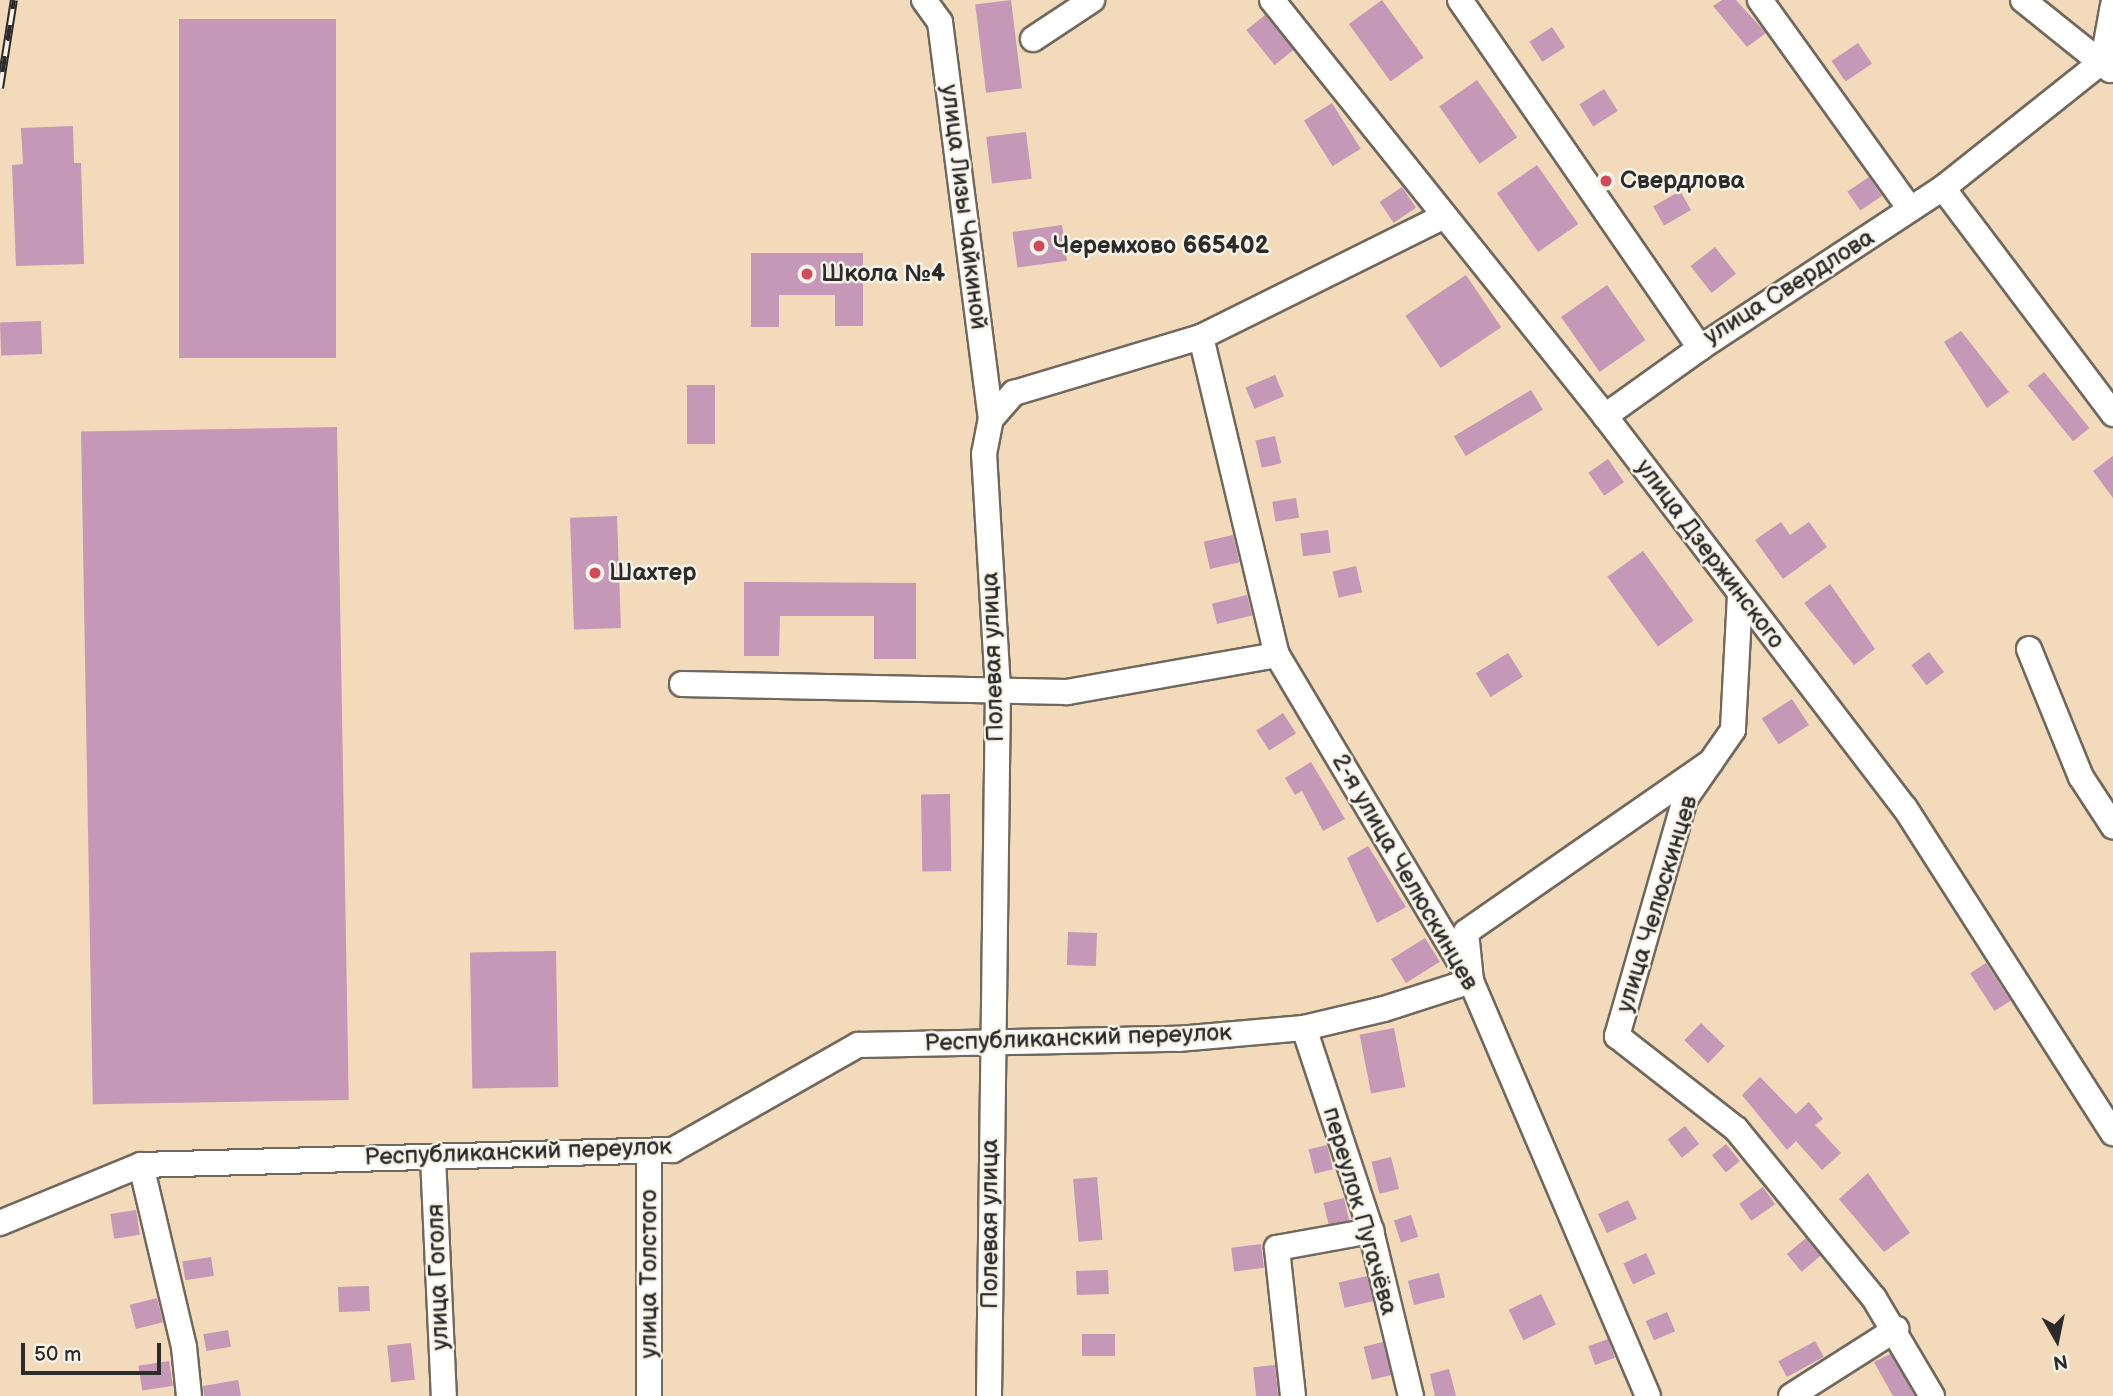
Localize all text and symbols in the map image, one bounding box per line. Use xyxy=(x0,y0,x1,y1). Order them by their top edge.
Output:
street label: улица Лизы Чайкиной xyxy=(935,83,993,331)
place label: Свердлова xyxy=(1620,167,1744,195)
marker: Свердлова xyxy=(1598,173,1614,189)
street label: улица Свердлова xyxy=(1699,223,1879,351)
place label: Черемхово 665402 xyxy=(1053,232,1269,260)
marker: Черемхово 665402 xyxy=(1031,238,1047,254)
place label: Школа №4 xyxy=(821,260,945,288)
marker: Школа №4 xyxy=(799,266,815,282)
street label: улица Дзержинского xyxy=(1629,454,1791,654)
place label: Шахтер xyxy=(609,559,696,587)
marker: Шахтер xyxy=(587,565,603,581)
street label: Полевая улица xyxy=(976,571,1010,743)
street label: 2-я улица Челюскинцев xyxy=(1326,749,1484,995)
street label: улица Челюскинцев xyxy=(1610,792,1704,1016)
street label: Республиканский переулок xyxy=(924,1018,1232,1058)
street label: переулок Пугачёва xyxy=(1317,1104,1403,1318)
street label: Республиканский переулок xyxy=(364,1132,672,1172)
street label: Полевая улица xyxy=(976,1139,1004,1309)
street label: улица Толстого xyxy=(635,1189,663,1359)
street label: улица Гоголя xyxy=(421,1203,455,1351)
north arrow xyxy=(2022,1305,2092,1375)
scale bar xyxy=(24,1330,164,1374)
text: 50 m xyxy=(34,1342,81,1367)
text: N xyxy=(2052,1349,2069,1374)

